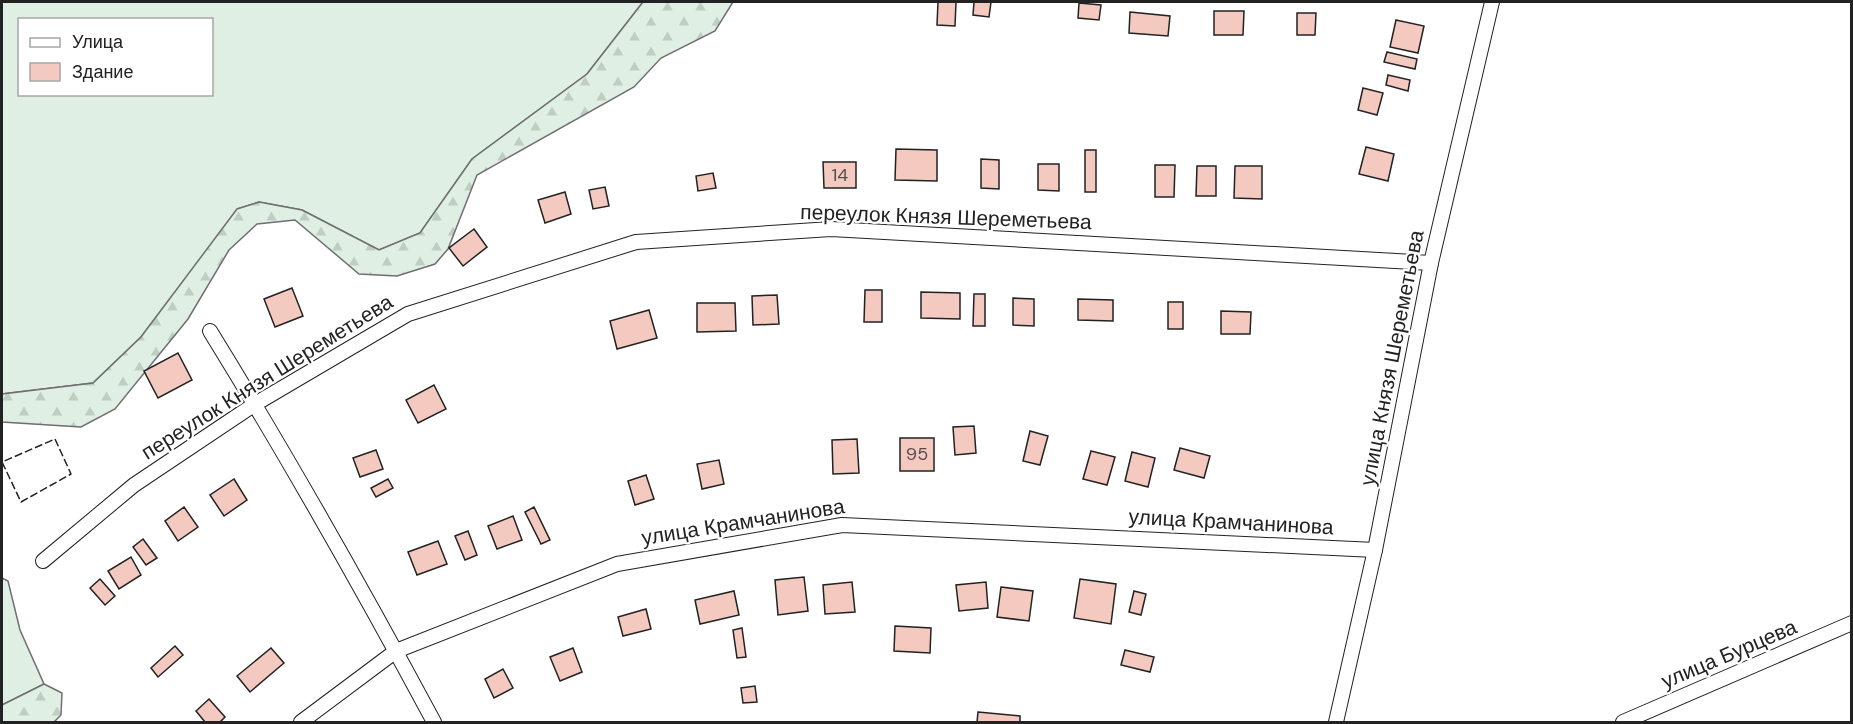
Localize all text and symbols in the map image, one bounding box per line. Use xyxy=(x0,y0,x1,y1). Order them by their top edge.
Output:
legend xyxy=(18,18,213,96)
text: Улица xyxy=(72,30,124,54)
text: Здание xyxy=(72,60,133,84)
house number: 14 xyxy=(832,163,848,187)
street label: переулок Князя Шереметьева xyxy=(800,198,1092,236)
street label: улица Князя Шереметьева xyxy=(1353,228,1431,488)
street label: переулок Князя Шереметьева xyxy=(136,288,398,466)
house number: 95 xyxy=(906,442,928,466)
street label: улица Крамчанинова xyxy=(639,492,847,552)
street label: улица Крамчанинова xyxy=(1128,503,1334,541)
street label: улица Бурцева xyxy=(1657,613,1801,695)

